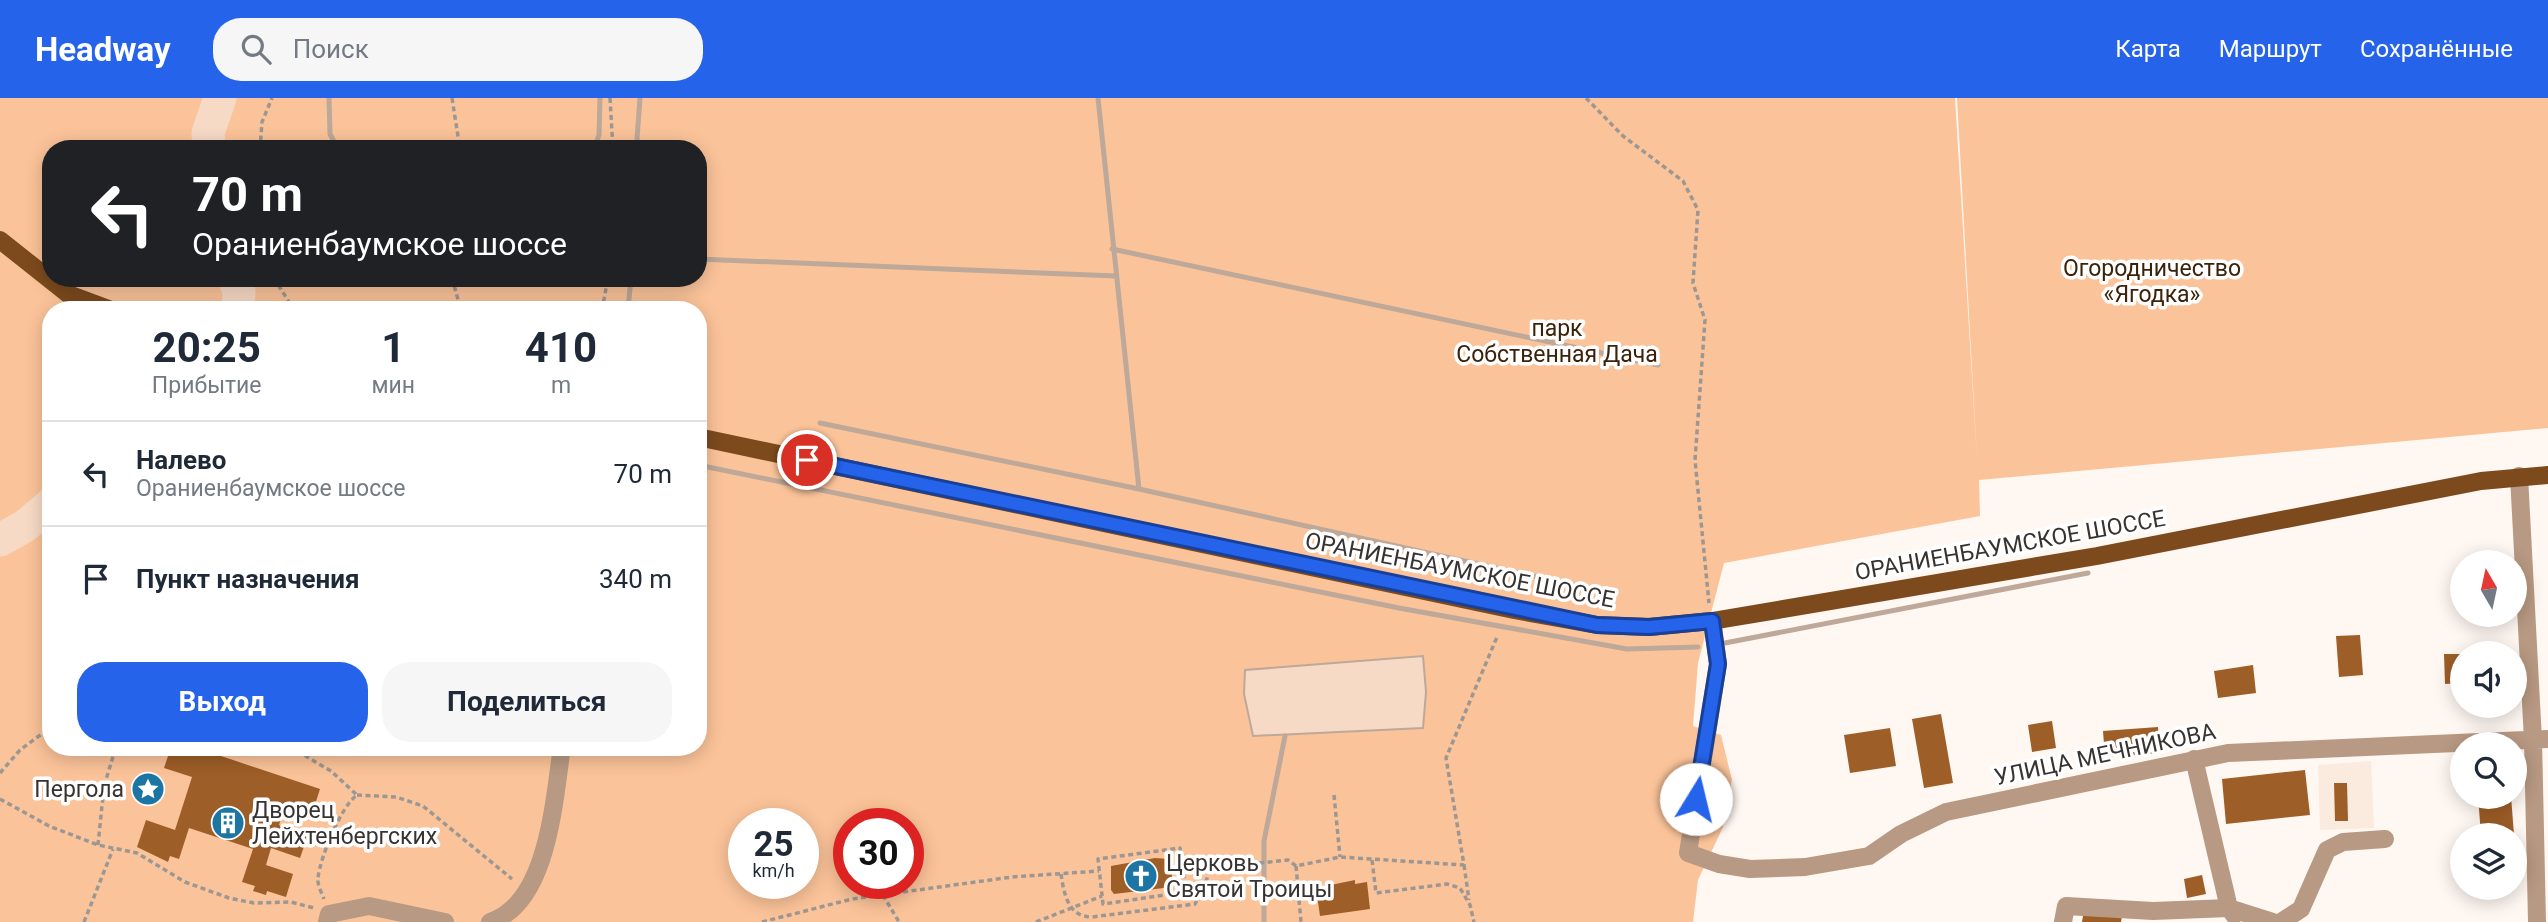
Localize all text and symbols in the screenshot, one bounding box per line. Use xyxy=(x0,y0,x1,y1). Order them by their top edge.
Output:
search box xyxy=(213,18,703,81)
text: Headway xyxy=(35,30,171,69)
icon: search xyxy=(237,30,275,68)
text: Поиск xyxy=(293,34,369,64)
text: Карта xyxy=(2115,35,2181,63)
text: Маршрут xyxy=(2219,35,2322,63)
text: Сохранённые xyxy=(2360,35,2513,63)
text: 70 m xyxy=(192,166,303,223)
icon: left xyxy=(77,168,168,259)
text: Ораниенбаумское шоссе xyxy=(192,225,567,263)
park label: Огородничество «Ягодка» xyxy=(2063,255,2241,308)
park label: парк Собственная Дача xyxy=(1456,315,1658,368)
text: 20:25 xyxy=(153,323,261,372)
text: 1 xyxy=(381,323,405,372)
text: 410 xyxy=(525,323,597,372)
text: Прибытие xyxy=(152,372,262,399)
text: мин xyxy=(371,372,415,399)
text: m xyxy=(551,372,571,399)
pin xyxy=(777,430,837,490)
icon: arrive xyxy=(788,441,826,479)
text: Налево xyxy=(136,445,226,475)
icon: left xyxy=(77,455,115,493)
text: 70 m xyxy=(614,459,672,489)
text: Ораниенбаумское шоссе xyxy=(136,475,406,502)
street label: ОРАНИЕНБАУМСКОЕ ШОССЕ xyxy=(1853,505,2167,586)
street label: ОРАНИЕНБАУМСКОЕ ШОССЕ xyxy=(1303,527,1617,614)
north arrow xyxy=(2450,550,2527,626)
map controls xyxy=(2450,550,2527,900)
icon: arrive xyxy=(77,560,115,598)
text: Пункт назначения xyxy=(136,564,360,594)
text: 340 m xyxy=(599,564,672,594)
button: sound xyxy=(2450,641,2527,718)
button: Выход xyxy=(77,662,368,742)
button: Поделиться xyxy=(382,662,672,742)
street label: УЛИЦА МЕЧНИКОВА xyxy=(1992,718,2218,791)
button: search xyxy=(2450,732,2527,809)
position arrow xyxy=(1659,762,1733,836)
place icon: Пергола xyxy=(129,770,167,808)
place label: Пергола xyxy=(34,776,124,803)
place label: Дворец Лейхтенбергских xyxy=(252,797,437,850)
building icon: Дворец Лейхтенбергских xyxy=(209,804,247,842)
speed limit sign: 30 xyxy=(833,808,924,899)
button: layers xyxy=(2450,823,2527,900)
text: 25 xyxy=(753,824,794,865)
place label: Церковь Святой Троицы xyxy=(1166,850,1332,903)
church icon: Церковь Святой Троицы xyxy=(1122,857,1160,895)
text: km/h xyxy=(752,860,795,881)

